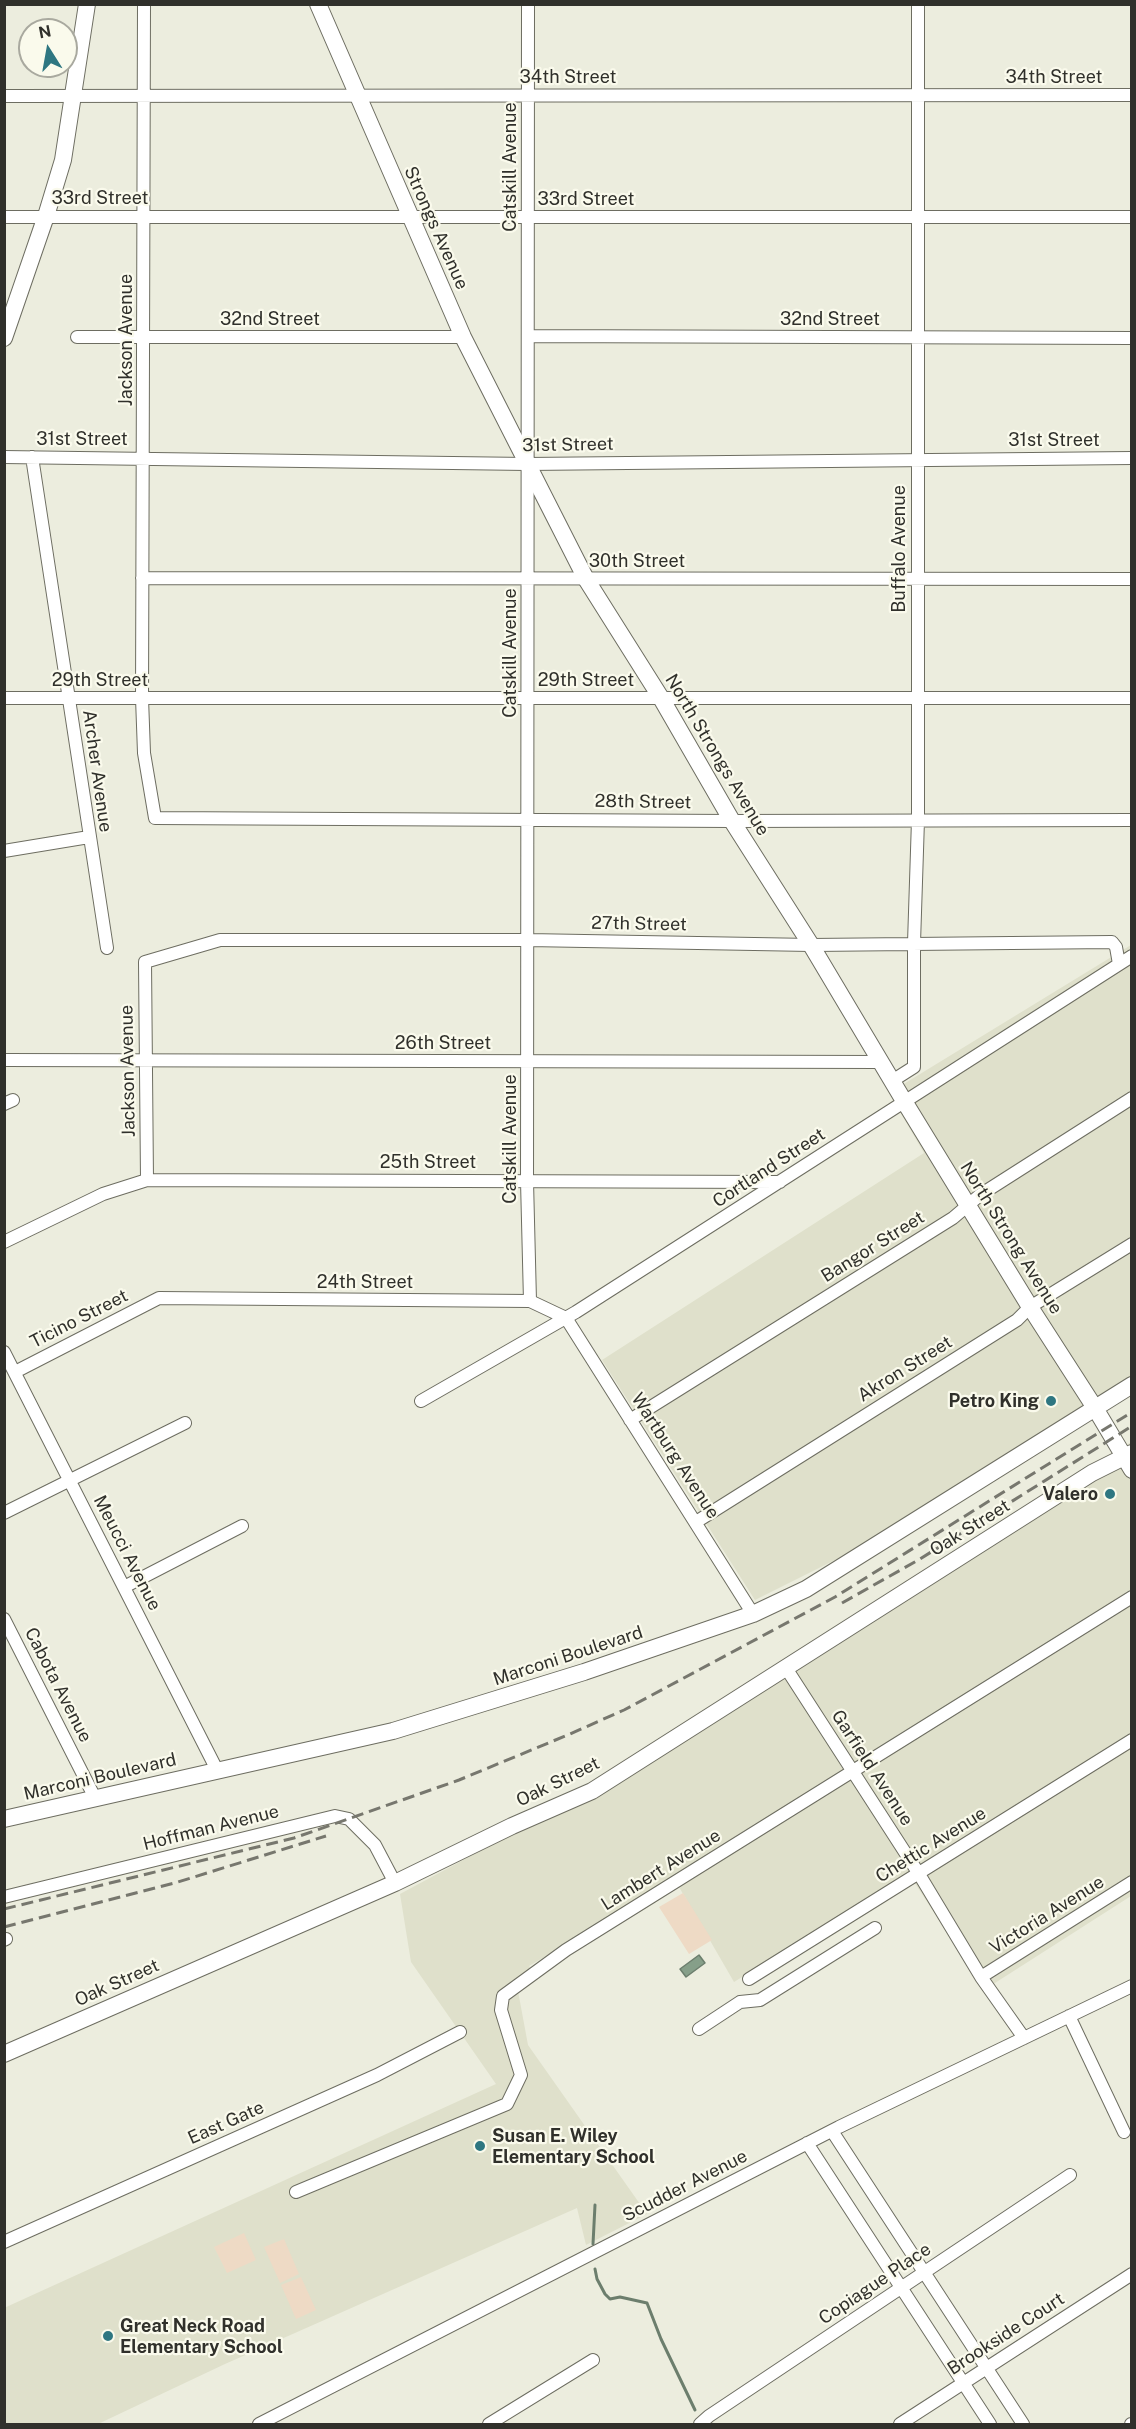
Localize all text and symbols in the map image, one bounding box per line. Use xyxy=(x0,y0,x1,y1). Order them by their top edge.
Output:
north arrow xyxy=(18,18,78,78)
text: N xyxy=(37,21,53,42)
street label: 34th Street xyxy=(520,66,616,88)
street label: 34th Street xyxy=(1006,66,1102,88)
street label: Catskill Avenue xyxy=(499,102,521,232)
street label: Strongs Avenue xyxy=(399,163,473,293)
street label: 33rd Street xyxy=(51,187,149,209)
street label: 33rd Street xyxy=(537,188,635,210)
street label: Jackson Avenue xyxy=(115,274,137,406)
street label: 32nd Street xyxy=(220,308,320,330)
street label: 32nd Street xyxy=(780,308,880,330)
street label: 31st Street xyxy=(36,428,128,450)
street label: 31st Street xyxy=(1008,429,1100,451)
street label: 31st Street xyxy=(522,433,614,457)
street label: Buffalo Avenue xyxy=(888,485,910,613)
street label: 30th Street xyxy=(589,550,685,572)
street label: Catskill Avenue xyxy=(499,588,521,718)
street label: 29th Street xyxy=(52,669,148,691)
street label: 29th Street xyxy=(538,669,634,691)
street label: North Strongs Avenue xyxy=(660,670,774,840)
street label: Archer Avenue xyxy=(78,709,116,833)
street label: 28th Street xyxy=(594,790,692,814)
street label: 27th Street xyxy=(591,912,687,936)
street label: Jackson Avenue xyxy=(116,1005,140,1137)
street label: 26th Street xyxy=(395,1032,491,1054)
street label: Catskill Avenue xyxy=(499,1074,521,1204)
street label: Cortland Street xyxy=(709,1124,829,1212)
street label: 25th Street xyxy=(380,1151,476,1173)
street label: North Strong Avenue xyxy=(955,1158,1067,1318)
street label: Bangor Street xyxy=(817,1207,929,1287)
street label: 24th Street xyxy=(317,1271,413,1293)
street label: Ticino Street xyxy=(26,1285,132,1353)
street label: Akron Street xyxy=(854,1331,956,1407)
street label: Wartburg Avenue xyxy=(626,1389,724,1523)
place label: Petro King xyxy=(948,1390,1039,1412)
marker: Petro King xyxy=(1044,1394,1058,1408)
place label: Valero xyxy=(1043,1483,1098,1505)
marker: Valero xyxy=(1103,1487,1117,1501)
street label: Meucci Avenue xyxy=(89,1492,165,1614)
street label: Oak Street xyxy=(926,1495,1014,1561)
street label: Marconi Boulevard xyxy=(490,1622,646,1690)
street label: Cabota Avenue xyxy=(20,1624,96,1746)
street label: Garfield Avenue xyxy=(827,1706,917,1830)
street label: Marconi Boulevard xyxy=(21,1749,179,1805)
street label: Oak Street xyxy=(513,1753,603,1811)
street label: Hoffman Avenue xyxy=(141,1801,281,1855)
street label: Chettic Avenue xyxy=(872,1802,990,1888)
street label: Lambert Avenue xyxy=(597,1825,725,1915)
street label: Victoria Avenue xyxy=(986,1871,1108,1959)
street label: Oak Street xyxy=(71,1955,163,2011)
street label: East Gate xyxy=(185,2097,267,2149)
place label: Susan E. Wiley Elementary School xyxy=(492,2125,655,2168)
marker: Susan E. Wiley Elementary School xyxy=(473,2139,487,2153)
street label: Scudder Avenue xyxy=(619,2145,751,2227)
street label: Copiague Place xyxy=(815,2239,935,2329)
street label: Brookside Court xyxy=(944,2288,1068,2380)
place label: Great Neck Road Elementary School xyxy=(120,2315,283,2358)
marker: Great Neck Road Elementary School xyxy=(101,2329,115,2343)

